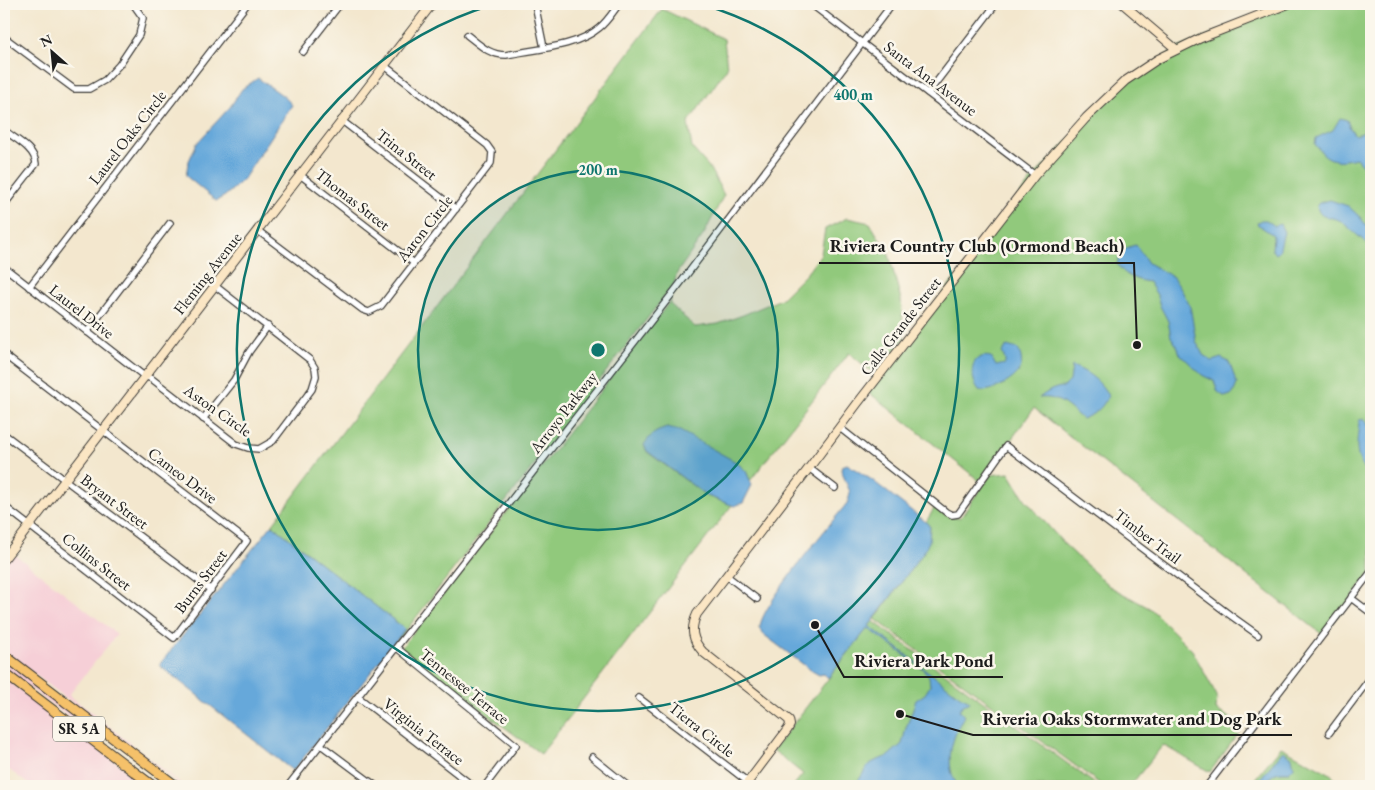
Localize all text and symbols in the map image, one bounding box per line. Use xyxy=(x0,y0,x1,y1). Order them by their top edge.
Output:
north arrow xyxy=(28,28,78,78)
text: N xyxy=(37,30,56,51)
street label: Santa Ana Avenue xyxy=(880,36,982,120)
text: 400 m xyxy=(833,85,873,104)
street label: Laurel Oaks Circle xyxy=(84,86,171,189)
street label: Trina Street xyxy=(372,124,441,185)
text: 200 m xyxy=(578,160,618,179)
street label: Thomas Street xyxy=(311,164,394,235)
street label: Aaron Circle xyxy=(391,190,457,267)
street label: Fleming Avenue xyxy=(169,228,246,319)
callout: Riviera Country Club (Ormond Beach) xyxy=(819,230,1134,263)
text: Riviera Country Club (Ormond Beach) xyxy=(830,234,1124,257)
street label: Calle Grande Street xyxy=(855,273,945,380)
street label: Laurel Drive xyxy=(45,279,118,343)
centre of rings xyxy=(589,341,607,359)
street label: Arroyo Parkway xyxy=(524,366,603,458)
street label: Aston Circle xyxy=(179,379,256,441)
street label: Cameo Drive xyxy=(144,442,222,508)
street label: Bryant Street xyxy=(77,469,153,534)
street label: Timber Trail xyxy=(1110,504,1186,569)
street label: Collins Street xyxy=(58,528,136,595)
street label: Burns Street xyxy=(169,545,231,618)
street label: Tennessee Terrace xyxy=(416,644,514,729)
callout: Riviera Park Pond xyxy=(844,644,1003,677)
text: Riviera Park Pond xyxy=(854,649,994,672)
street label: Virginia Terrace xyxy=(379,693,468,770)
street label: Tierra Circle xyxy=(664,697,739,762)
callout: Riveria Oaks Stormwater and Dog Park xyxy=(973,702,1292,735)
text: Riveria Oaks Stormwater and Dog Park xyxy=(982,707,1283,730)
road number: SR 5A xyxy=(53,716,105,742)

